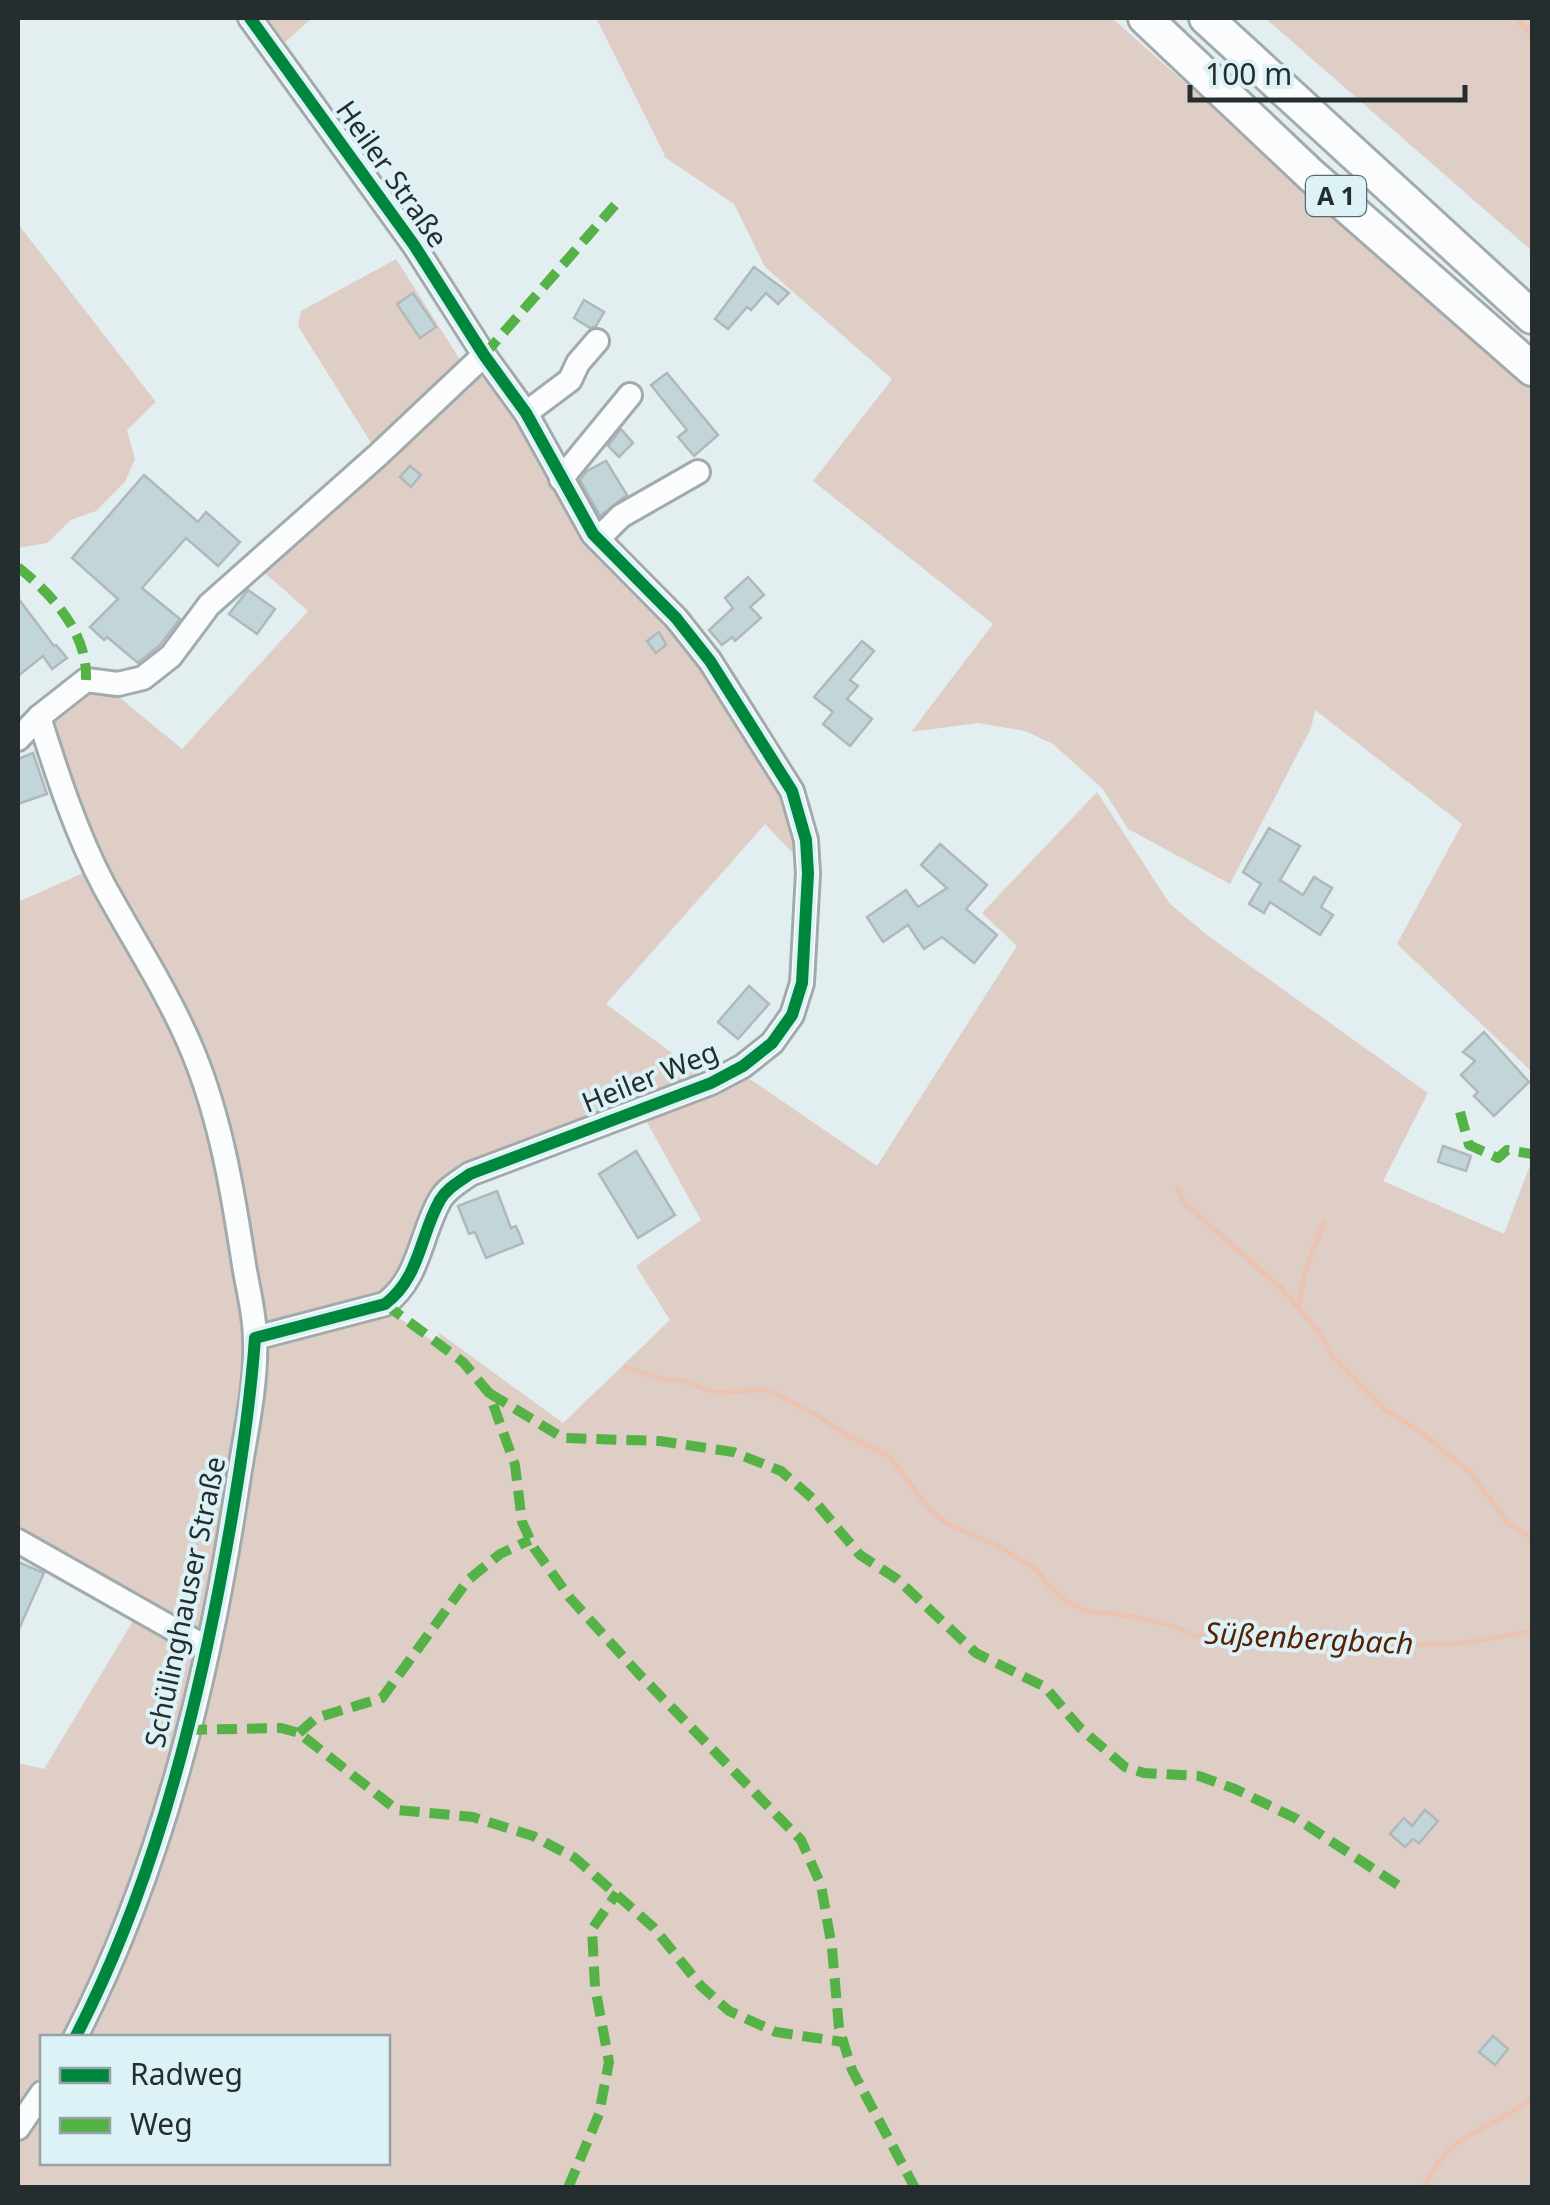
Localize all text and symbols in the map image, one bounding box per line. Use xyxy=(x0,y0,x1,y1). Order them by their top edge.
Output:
scale bar xyxy=(1190,40,1465,102)
text: 100 m xyxy=(1205,53,1292,94)
street label: Heiler Straße xyxy=(328,92,458,254)
road number: A 1 xyxy=(1306,176,1366,216)
street label: Heiler Weg xyxy=(576,1031,724,1121)
street label: Schülinghauser Straße xyxy=(135,1453,233,1751)
water label: Süßenbergbach xyxy=(1204,1612,1415,1663)
legend xyxy=(40,2035,390,2165)
text: Radweg xyxy=(130,2053,243,2094)
text: Weg xyxy=(130,2103,193,2144)

